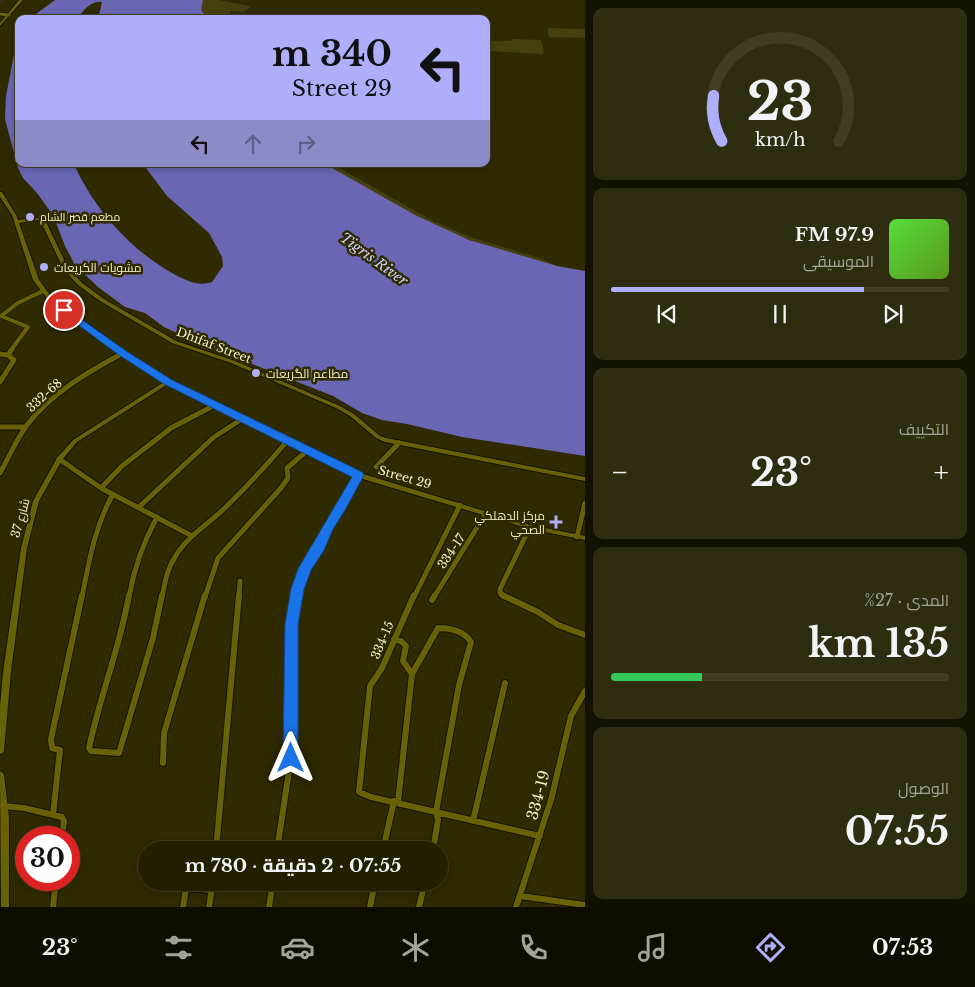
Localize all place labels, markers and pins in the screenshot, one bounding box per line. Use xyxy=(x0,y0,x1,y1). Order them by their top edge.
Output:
place label: مطعم قصر الشام xyxy=(40,210,120,225)
marker: مطعم قصر الشام xyxy=(24,211,36,223)
place label: مشويات الكريعات xyxy=(54,260,141,275)
marker: مشويات الكريعات xyxy=(38,261,50,273)
pin xyxy=(43,289,85,331)
place label: مطاعم الگريعات xyxy=(266,366,348,382)
marker: مطاعم الگريعات xyxy=(250,367,262,379)
place label: مركز الدهلكي الصحي xyxy=(474,508,545,540)
marker: مركز الدهلكي الصحي xyxy=(549,515,563,529)

